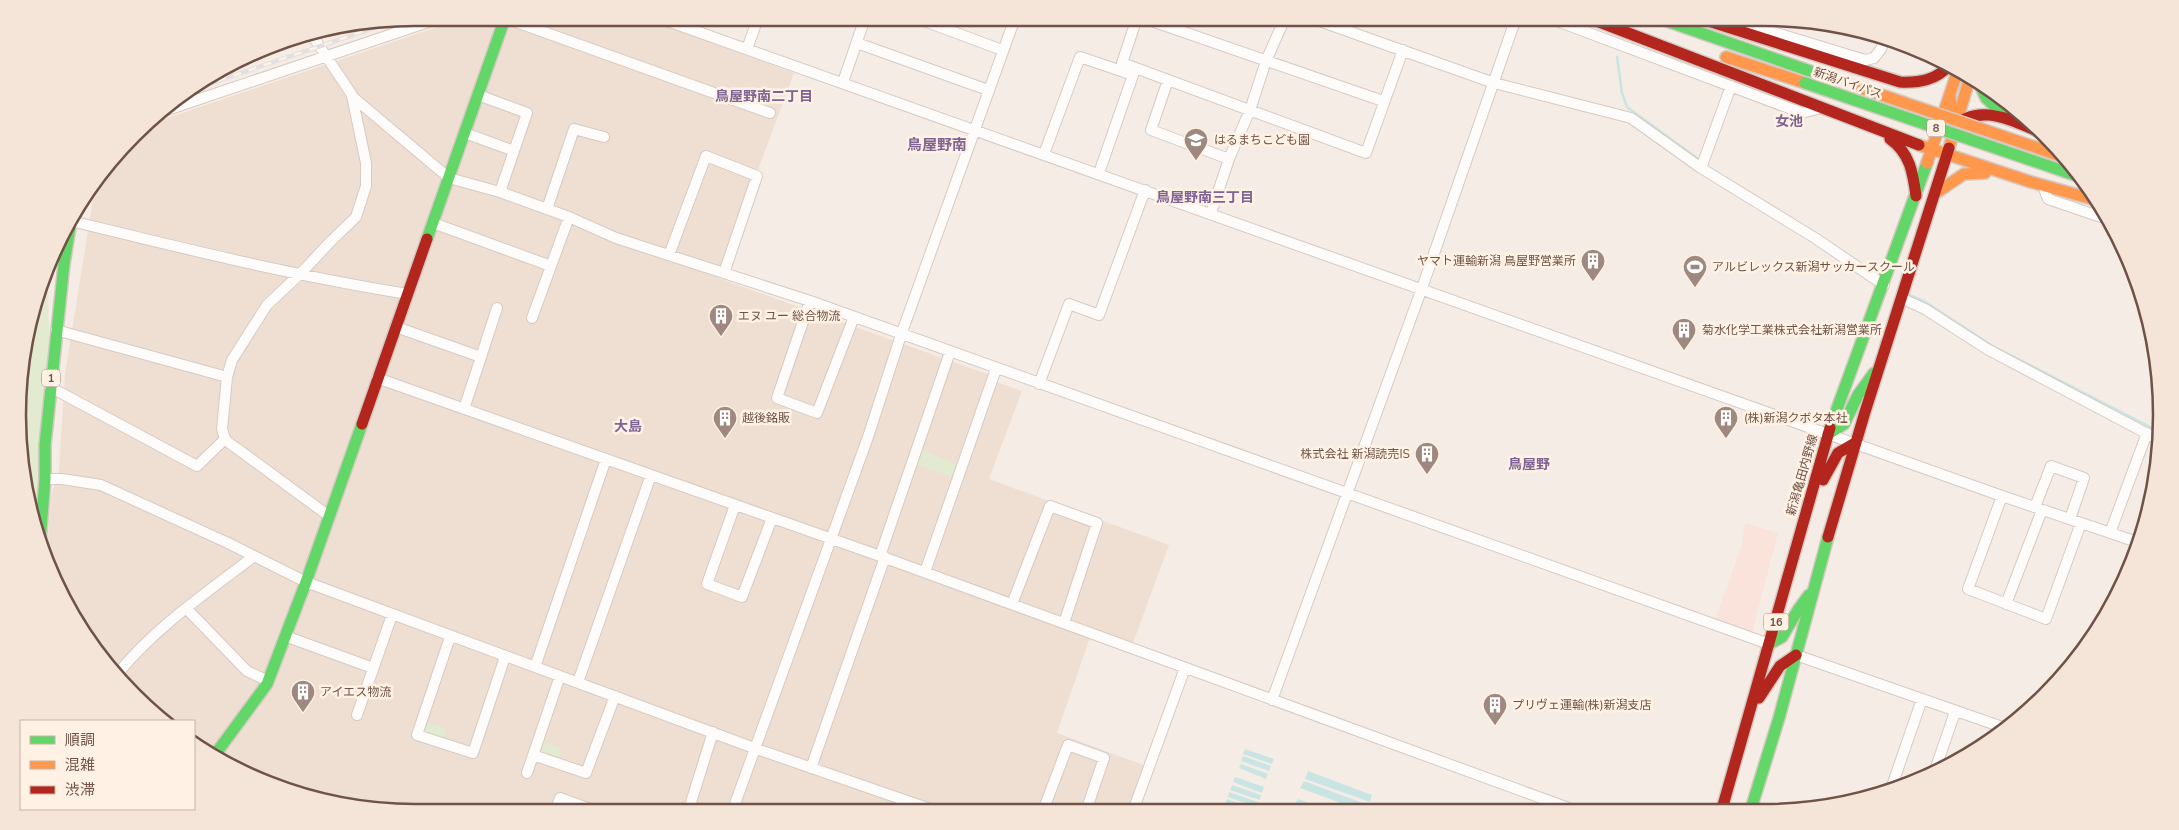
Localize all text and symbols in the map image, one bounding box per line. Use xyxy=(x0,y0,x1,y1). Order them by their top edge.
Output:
street label: 新潟バイパス xyxy=(1811,64,1885,102)
district label: 鳥屋野南二丁目 xyxy=(715,87,813,106)
district label: 女池 xyxy=(1775,112,1803,131)
road number: 8 xyxy=(1927,120,1945,136)
school or university icon: はるまちこども園 xyxy=(1183,127,1209,161)
place label: はるまちこども園 xyxy=(1214,132,1310,148)
district label: 鳥屋野南 xyxy=(907,135,967,155)
district label: 鳥屋野南三丁目 xyxy=(1156,188,1254,207)
building icon: ヤマト運輸新潟 鳥屋野営業所 xyxy=(1580,248,1606,282)
place label: ヤマト運輸新潟 鳥屋野営業所 xyxy=(1417,253,1576,269)
sports icon: アルビレックス新潟サッカースクール xyxy=(1682,254,1708,288)
place label: アルビレックス新潟サッカースクール xyxy=(1712,259,1915,275)
building icon: エヌ ユー 総合物流 xyxy=(708,303,734,337)
place label: エヌ ユー 総合物流 xyxy=(738,308,840,324)
building icon: 菊水化学工業株式会社新潟営業所 xyxy=(1671,317,1697,351)
place label: 菊水化学工業株式会社新潟営業所 xyxy=(1702,322,1882,338)
road number: 1 xyxy=(42,369,60,386)
building icon: 越後銘販 xyxy=(712,405,738,439)
building icon: (株)新潟クボタ本社 xyxy=(1713,405,1739,439)
place label: 越後銘販 xyxy=(742,410,790,426)
place label: (株)新潟クボタ本社 xyxy=(1744,410,1848,426)
district label: 大島 xyxy=(614,417,642,436)
street label: 新潟亀田内野線 xyxy=(1783,432,1821,518)
building icon: 株式会社 新潟読売IS xyxy=(1414,441,1440,475)
place label: 株式会社 新潟読売IS xyxy=(1300,446,1410,462)
district label: 鳥屋野 xyxy=(1508,455,1550,474)
road number: 16 xyxy=(1764,614,1788,630)
building icon: アイエス物流 xyxy=(290,679,316,713)
place label: アイエス物流 xyxy=(320,684,391,700)
building icon: プリヴェ運輸(株)新潟支店 xyxy=(1482,692,1508,726)
place label: プリヴェ運輸(株)新潟支店 xyxy=(1512,697,1652,713)
legend xyxy=(20,720,195,810)
text: 順調 xyxy=(65,730,95,750)
text: 混雑 xyxy=(65,755,95,775)
text: 渋滞 xyxy=(65,780,95,800)

